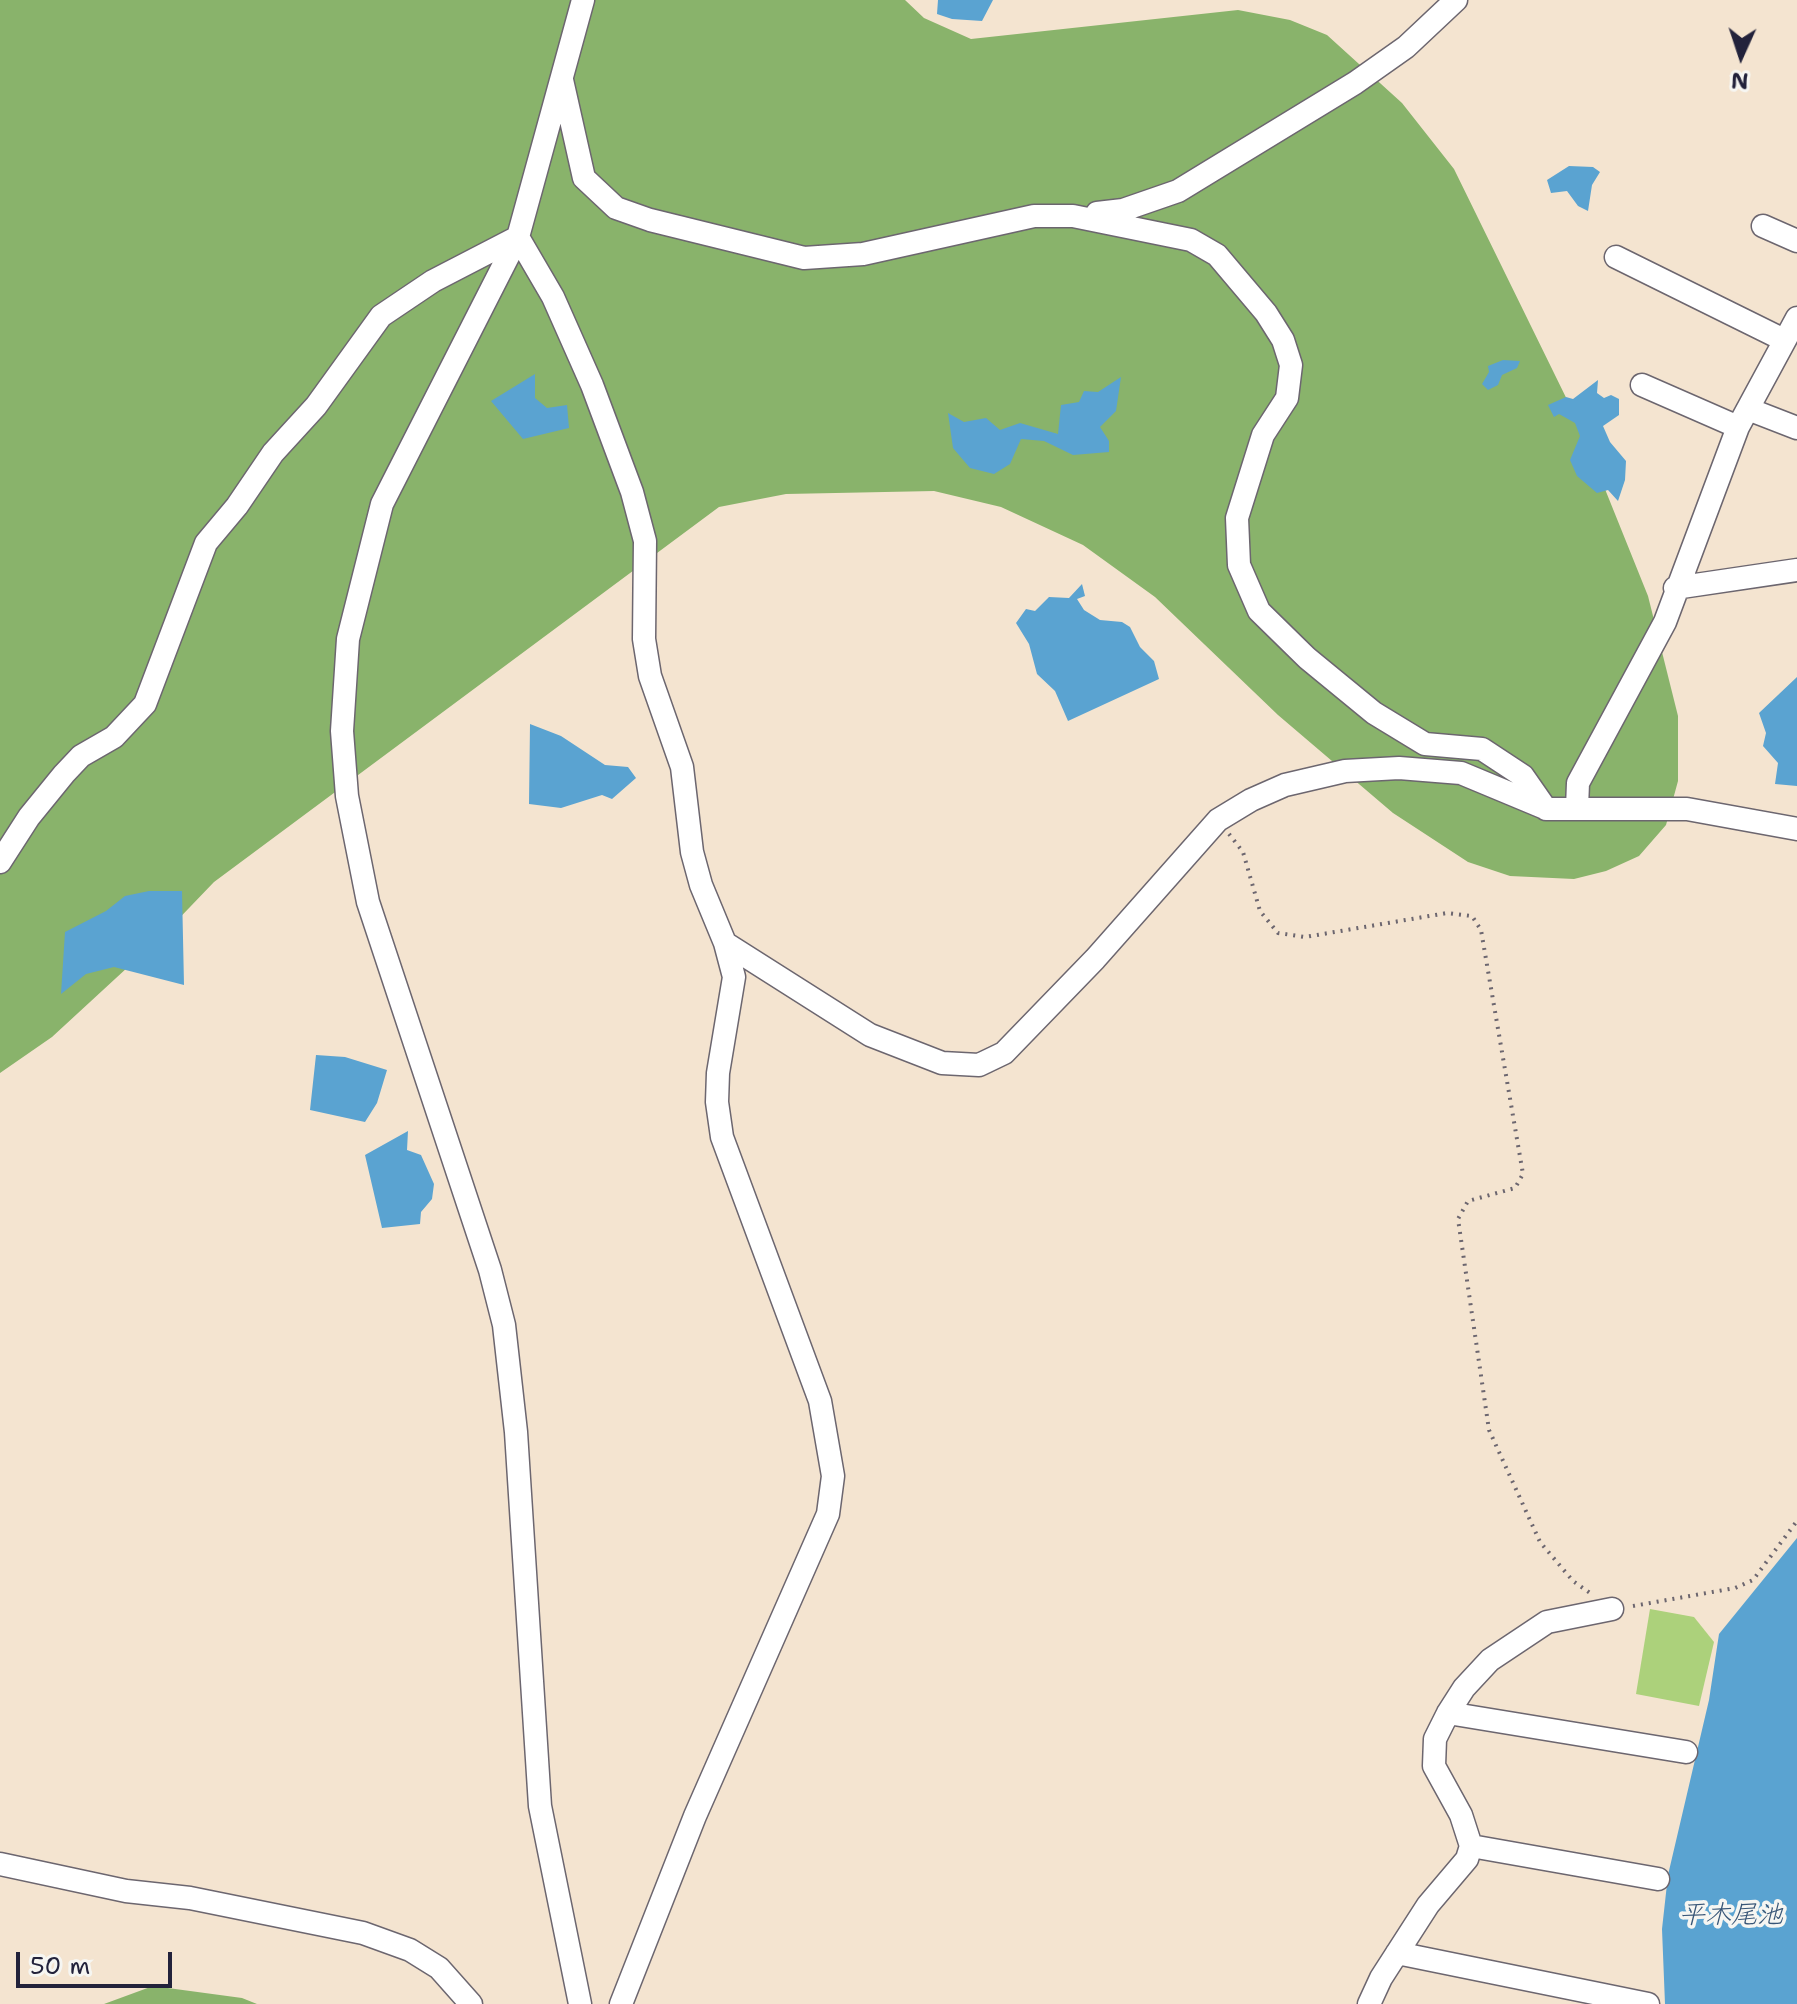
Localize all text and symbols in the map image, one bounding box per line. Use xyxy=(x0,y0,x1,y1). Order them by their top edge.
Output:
north arrow xyxy=(1701,16,1781,96)
text: N xyxy=(1730,66,1749,95)
water label: 平木尾池 xyxy=(1679,1900,1783,1932)
scale bar xyxy=(20,1936,176,1986)
text: 50 m xyxy=(30,1950,90,1982)

